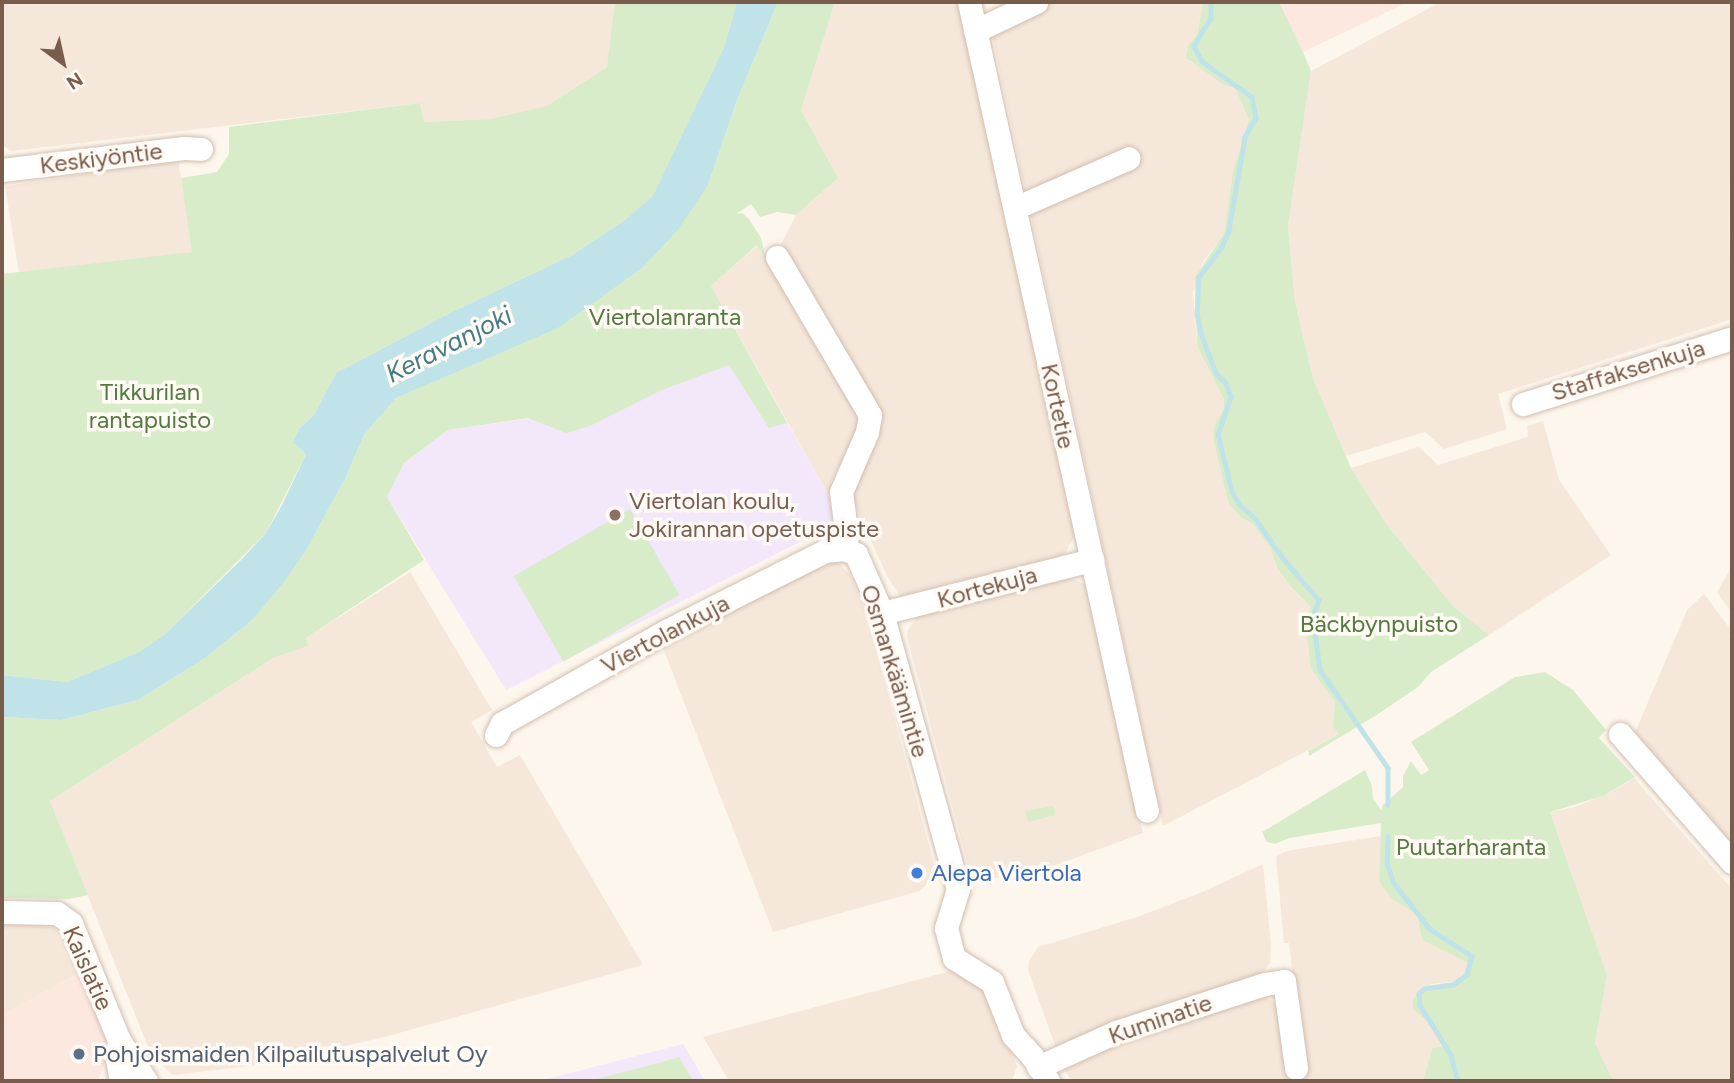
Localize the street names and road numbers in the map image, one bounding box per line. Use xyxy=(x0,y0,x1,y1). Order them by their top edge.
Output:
street label: Keskiyöntie xyxy=(38,136,164,180)
street label: Staffaksenkuja xyxy=(1548,333,1708,407)
street label: Kortetie xyxy=(1035,361,1081,451)
street label: Kortekuja xyxy=(934,560,1040,614)
street label: Osmankäämintie xyxy=(855,581,935,761)
street label: Viertolankuja xyxy=(596,588,734,680)
street label: Kaislatie xyxy=(57,922,119,1014)
street label: Kuminatie xyxy=(1105,988,1215,1050)

